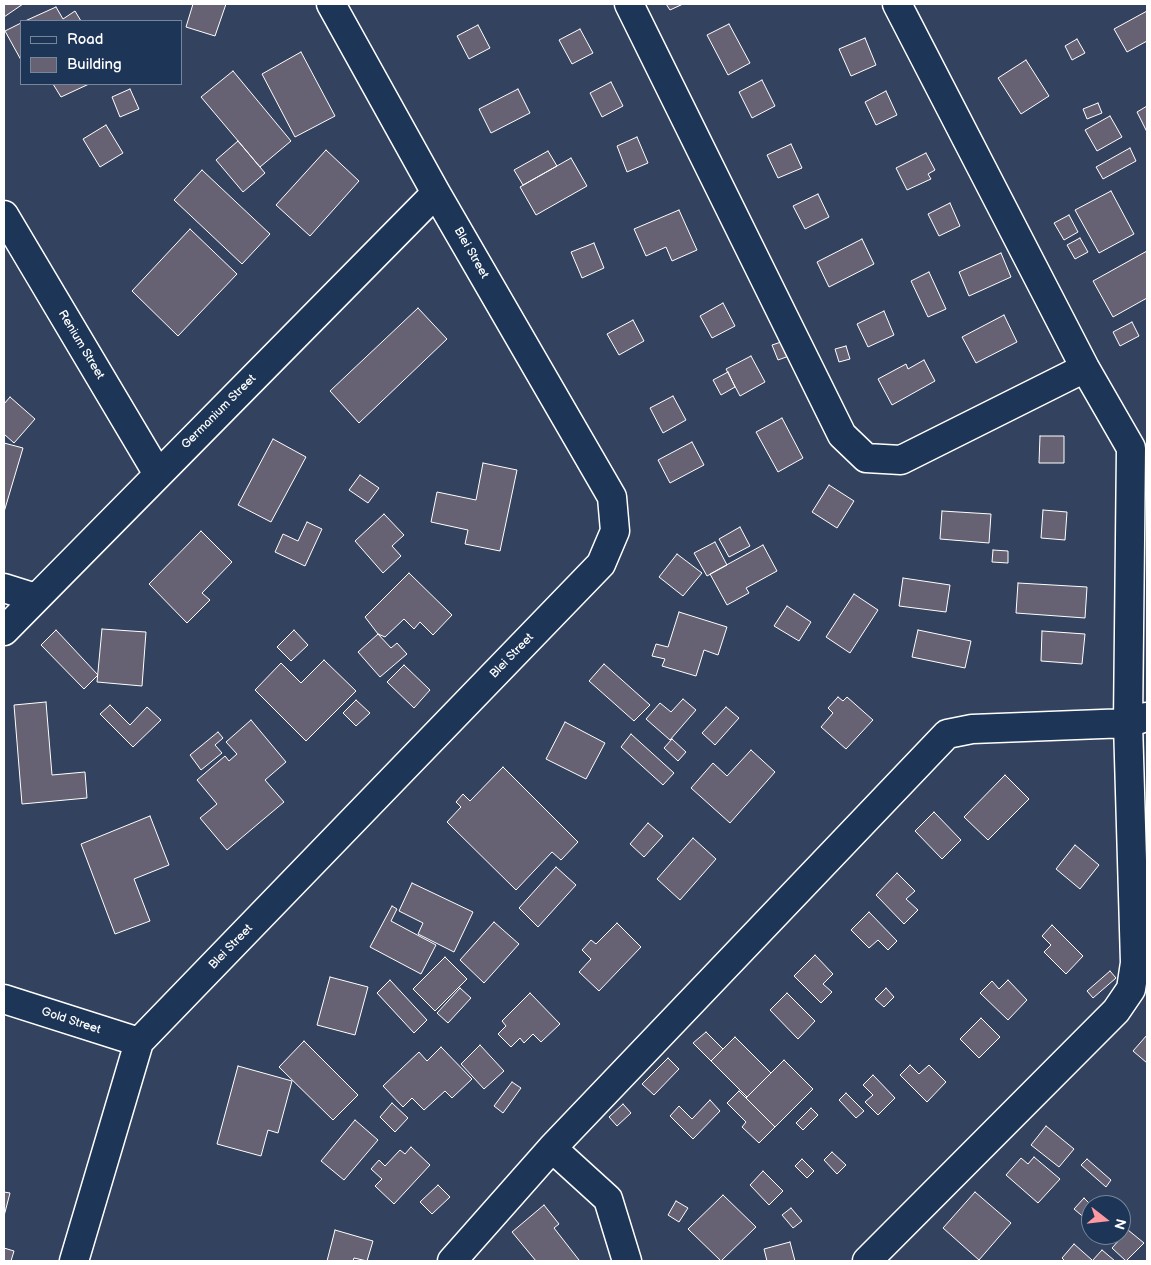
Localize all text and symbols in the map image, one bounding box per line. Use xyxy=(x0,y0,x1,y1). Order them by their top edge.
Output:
legend xyxy=(20,20,182,85)
text: Road xyxy=(67,30,103,49)
text: Building xyxy=(67,55,122,74)
street label: Blei Street xyxy=(451,225,491,281)
street label: Renium Street xyxy=(55,308,107,382)
street label: Germanium Street xyxy=(179,372,259,452)
street label: Blei Street xyxy=(487,631,537,681)
street label: Blei Street xyxy=(206,922,256,972)
street label: Gold Street xyxy=(40,1005,102,1037)
north arrow xyxy=(1081,1195,1131,1245)
text: N xyxy=(1110,1217,1130,1231)

